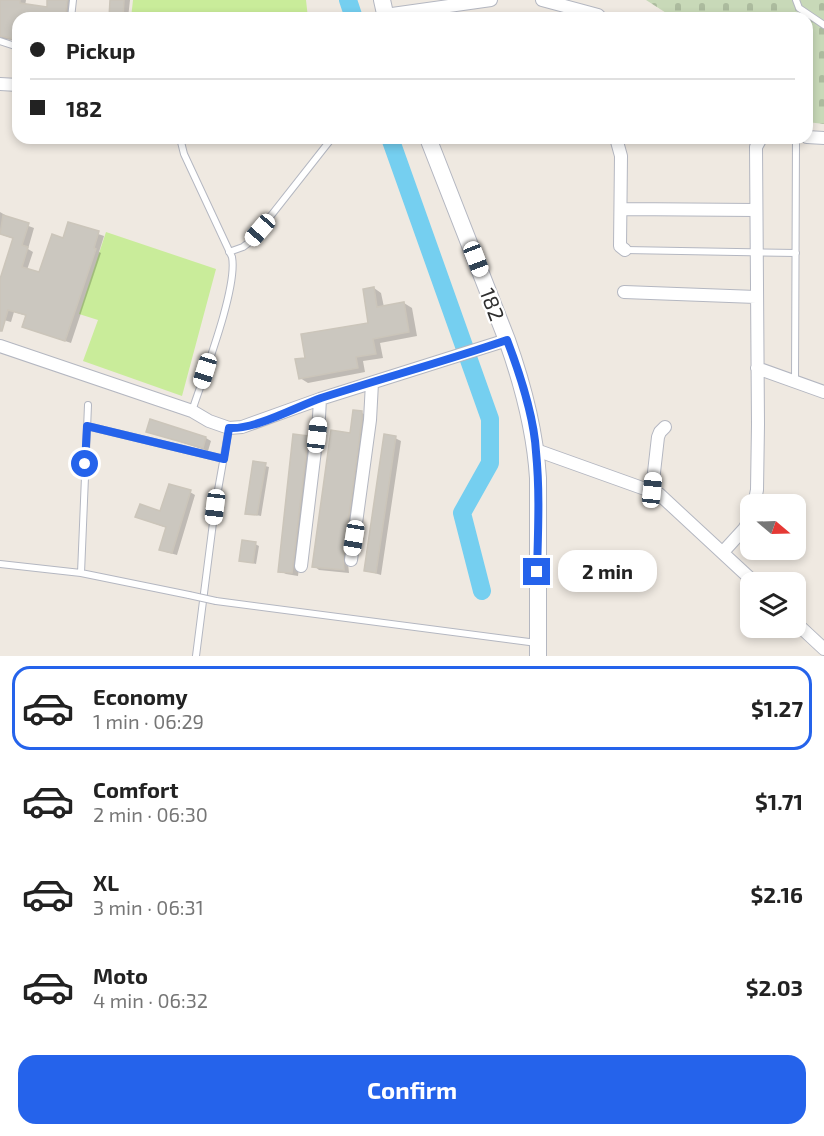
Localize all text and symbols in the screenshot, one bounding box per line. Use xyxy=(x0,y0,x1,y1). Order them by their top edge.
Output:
text: Pickup xyxy=(66,37,135,63)
text: 182 xyxy=(66,95,102,121)
car xyxy=(241,211,279,249)
car xyxy=(461,239,491,279)
street label: 182 xyxy=(475,284,511,324)
car xyxy=(191,351,219,391)
car xyxy=(306,416,328,454)
route start xyxy=(71,450,98,477)
car xyxy=(641,471,663,509)
car xyxy=(204,488,226,526)
north arrow xyxy=(740,494,806,560)
map controls xyxy=(740,494,806,638)
car xyxy=(342,519,366,557)
callout: 2 min xyxy=(558,551,657,593)
route end xyxy=(523,558,550,585)
text: 2 min xyxy=(582,559,633,583)
button: layers xyxy=(740,572,806,638)
icon: car xyxy=(21,681,75,735)
text: Economy xyxy=(93,683,188,709)
text: $1.27 xyxy=(751,695,803,721)
text: 1 min · 06:29 xyxy=(93,709,204,733)
icon: car xyxy=(21,774,75,828)
text: Comfort xyxy=(93,776,178,802)
text: $1.71 xyxy=(755,788,803,814)
text: 2 min · 06:30 xyxy=(93,802,208,826)
icon: car xyxy=(21,867,75,921)
text: XL xyxy=(93,869,119,895)
text: $2.16 xyxy=(751,881,803,907)
text: 3 min · 06:31 xyxy=(93,895,204,919)
icon: car xyxy=(21,960,75,1014)
text: Moto xyxy=(93,962,148,988)
text: $2.03 xyxy=(746,974,803,1000)
text: 4 min · 06:32 xyxy=(93,988,208,1012)
button: Confirm xyxy=(18,1055,806,1124)

